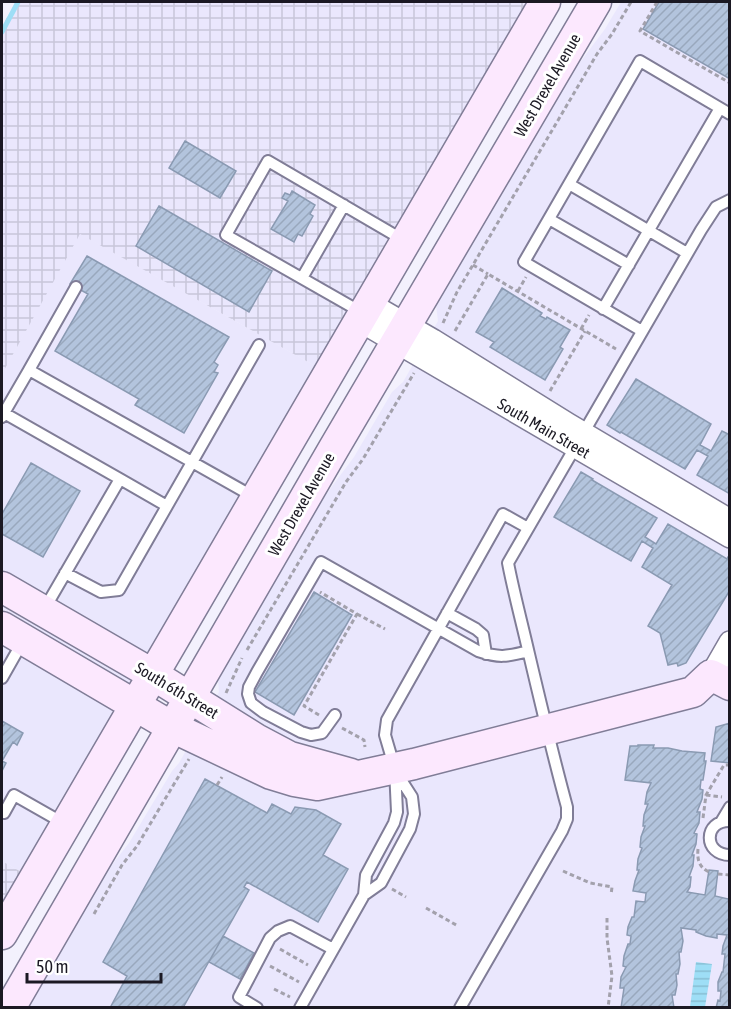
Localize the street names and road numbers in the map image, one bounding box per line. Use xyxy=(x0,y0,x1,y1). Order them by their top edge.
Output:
street label: West Drexel Avenue xyxy=(510,30,584,140)
street label: South Main Street xyxy=(495,394,594,462)
street label: West Drexel Avenue xyxy=(264,449,338,559)
street label: South 6th Street xyxy=(132,658,222,722)

